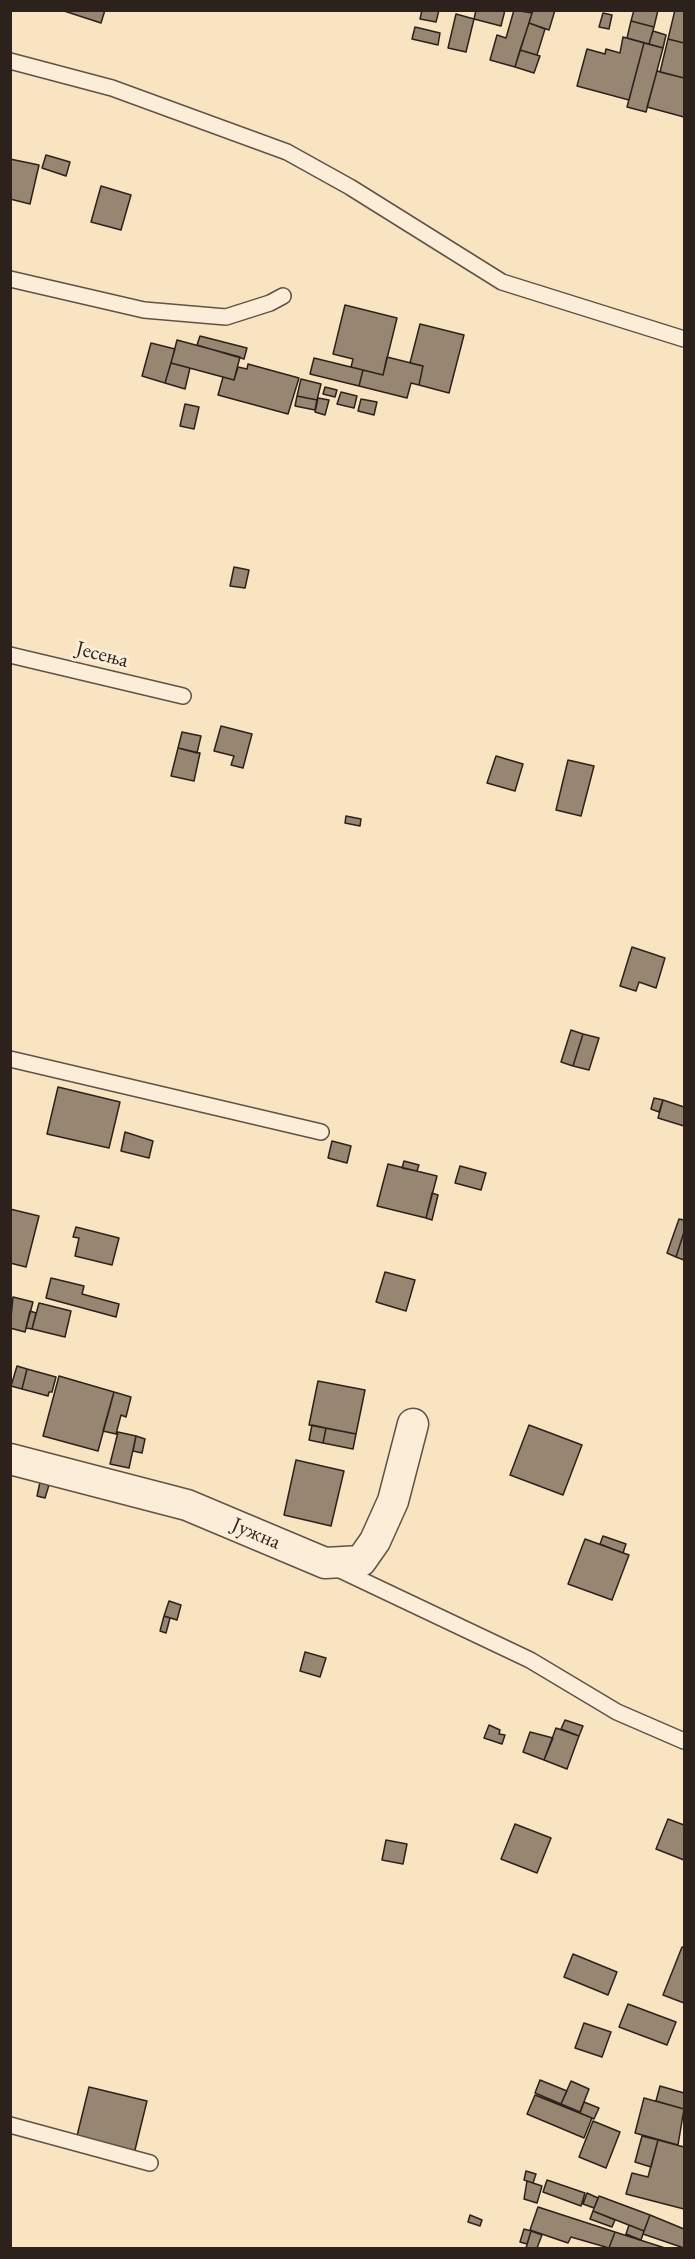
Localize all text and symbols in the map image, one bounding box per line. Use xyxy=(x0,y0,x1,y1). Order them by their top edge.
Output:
street label: Јесења xyxy=(73,636,131,674)
street label: Јужна xyxy=(228,1513,284,1555)

